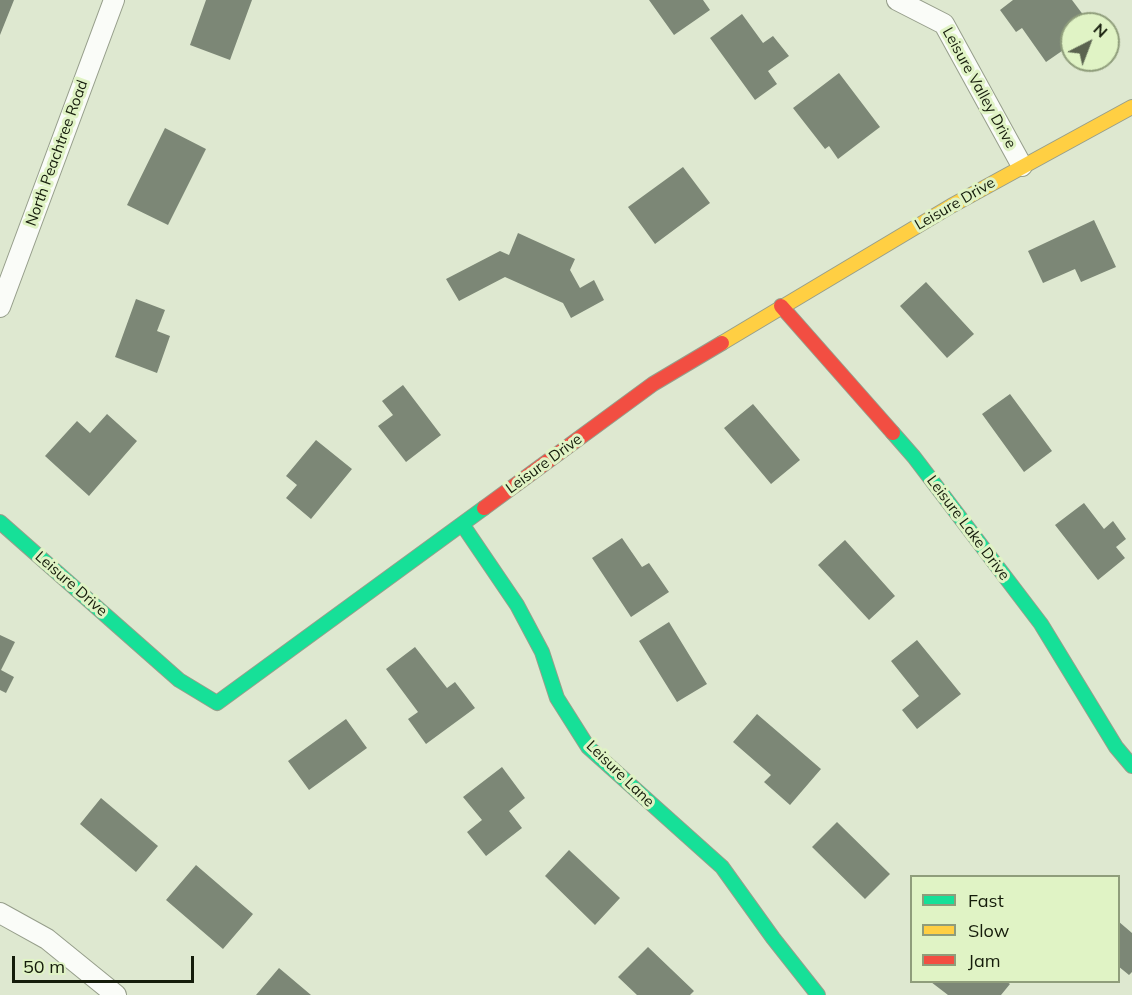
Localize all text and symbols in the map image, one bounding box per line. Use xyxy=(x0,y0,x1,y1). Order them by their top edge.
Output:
north arrow xyxy=(1060,12,1120,72)
text: N xyxy=(1090,19,1112,42)
street label: Leisure Valley Drive xyxy=(938,24,1020,152)
street label: North Peachtree Road xyxy=(22,78,92,228)
street label: Leisure Drive xyxy=(912,174,998,234)
street label: Leisure Drive xyxy=(502,430,586,498)
street label: Leisure Lake Drive xyxy=(923,472,1013,584)
street label: Leisure Drive xyxy=(31,548,111,620)
street label: Leisure Lane xyxy=(582,737,658,811)
legend xyxy=(910,875,1120,983)
text: Fast xyxy=(968,889,1004,912)
text: Slow xyxy=(968,919,1009,942)
scale bar xyxy=(15,944,196,982)
text: Jam xyxy=(968,949,1001,972)
text: 50 m xyxy=(23,955,65,978)

